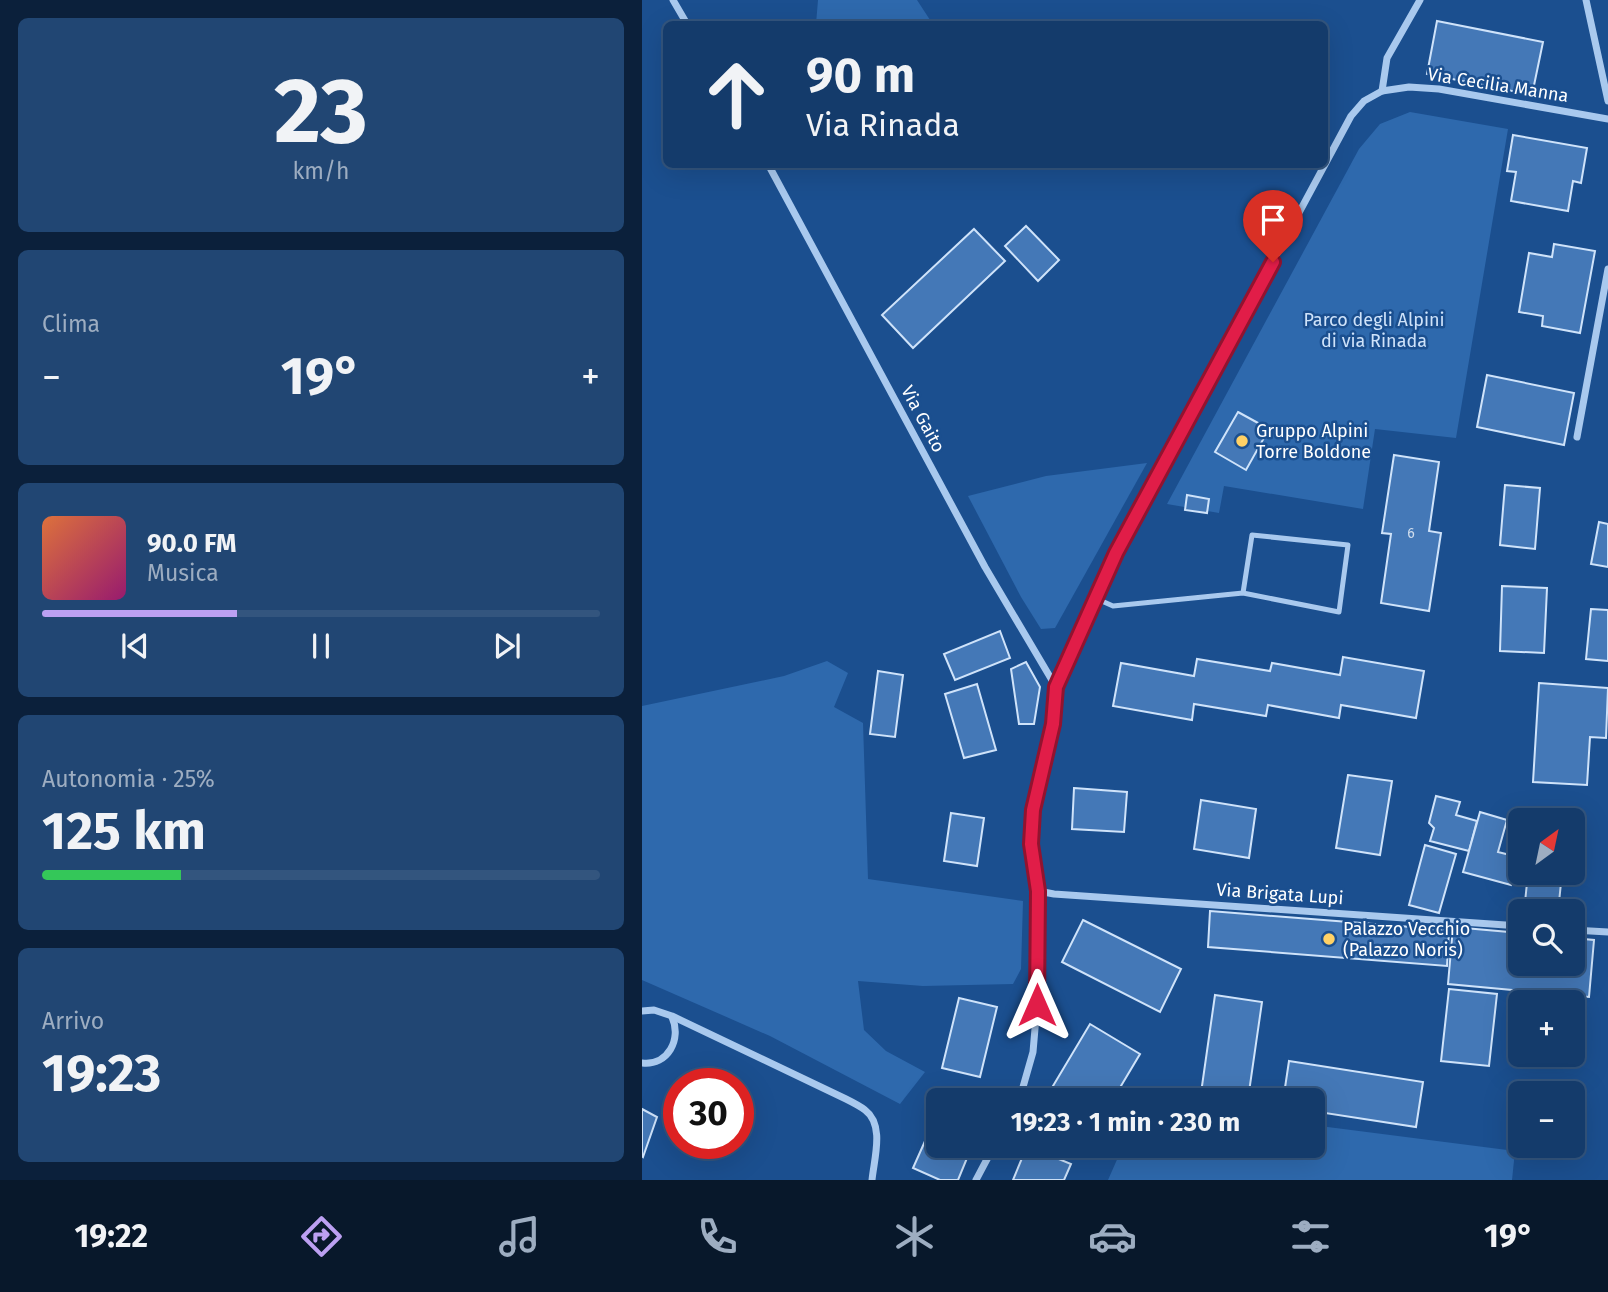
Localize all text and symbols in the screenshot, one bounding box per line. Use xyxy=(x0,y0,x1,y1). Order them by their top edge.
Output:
text: 90 m xyxy=(806,46,915,105)
icon: ahead xyxy=(691,49,782,140)
text: 23 xyxy=(274,57,368,166)
street label: Via Cecilia Manna xyxy=(1426,63,1570,107)
text: Via Rinada xyxy=(806,106,960,144)
text: km/h xyxy=(293,157,349,185)
pin xyxy=(1243,190,1303,262)
icon: arrive xyxy=(1254,201,1292,239)
park label: Parco degli Alpini di via Rinada xyxy=(1303,309,1445,352)
text: Clima xyxy=(42,310,100,338)
text: 19° xyxy=(281,345,361,408)
text: − xyxy=(42,354,61,400)
text: + xyxy=(581,354,600,400)
street label: Via Gaito xyxy=(896,382,950,456)
place label: Gruppo Alpini Torre Boldone xyxy=(1256,420,1371,463)
marker: Gruppo Alpini Torre Boldone xyxy=(1234,433,1250,449)
house number: 6 xyxy=(1407,525,1415,542)
text: 90.0 FM xyxy=(147,528,236,559)
text: Musica xyxy=(147,559,219,587)
icon: previous xyxy=(116,627,154,665)
icon: pause xyxy=(302,627,340,665)
icon: next xyxy=(488,627,526,665)
text: Autonomia · 25% xyxy=(42,765,215,793)
text: 125 km xyxy=(42,800,206,863)
north arrow xyxy=(1508,808,1585,886)
map controls xyxy=(1508,808,1585,1158)
street label: Via Brigata Lupi xyxy=(1216,879,1344,909)
button: search xyxy=(1508,899,1585,976)
place label: Palazzo Vecchio (Palazzo Noris) xyxy=(1343,918,1470,961)
marker: Palazzo Vecchio (Palazzo Noris) xyxy=(1321,931,1337,947)
position arrow xyxy=(1000,968,1074,1042)
button: + xyxy=(1508,990,1585,1067)
text: Arrivo xyxy=(42,1007,104,1035)
text: 19:23 xyxy=(42,1042,161,1105)
speed limit sign: 30 xyxy=(663,1068,754,1159)
button: − xyxy=(1508,1081,1585,1158)
text: 19:23 · 1 min · 230 m xyxy=(1011,1107,1240,1138)
icon: directions xyxy=(297,1212,346,1261)
icon: music xyxy=(495,1212,544,1261)
icon: phone xyxy=(693,1212,742,1261)
icon: climate xyxy=(890,1212,939,1261)
icon: car xyxy=(1088,1212,1137,1261)
icon: filters xyxy=(1286,1212,1335,1261)
text: 19:22 xyxy=(74,1217,148,1255)
text: 19° xyxy=(1484,1217,1534,1255)

